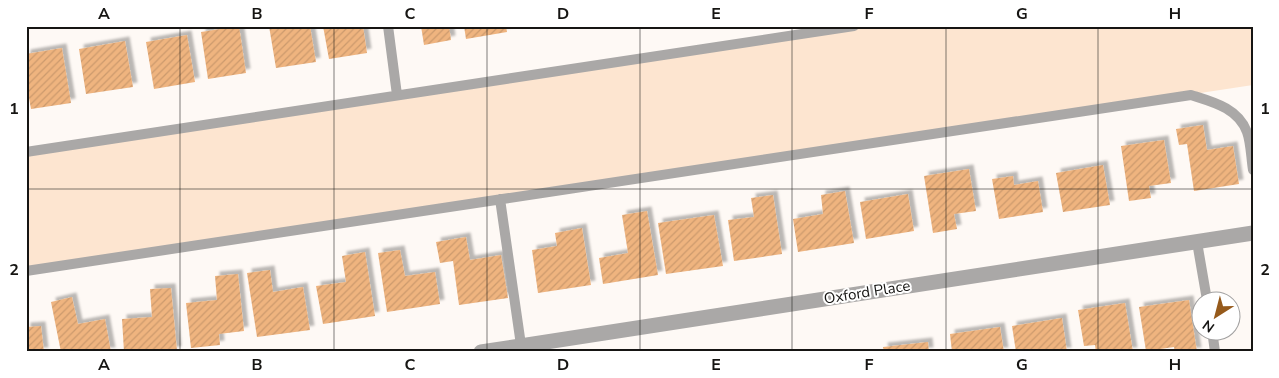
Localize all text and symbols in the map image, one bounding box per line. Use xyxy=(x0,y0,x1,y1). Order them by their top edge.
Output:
text: A xyxy=(98,3,110,25)
text: B xyxy=(251,3,263,25)
text: C xyxy=(405,3,416,25)
text: D xyxy=(557,3,569,25)
text: E xyxy=(711,3,721,25)
text: F xyxy=(865,3,874,25)
text: G xyxy=(1016,3,1028,25)
text: H xyxy=(1169,3,1181,25)
text: 1 xyxy=(9,98,19,120)
text: 1 xyxy=(1260,98,1270,120)
text: 2 xyxy=(9,259,19,281)
text: 2 xyxy=(1260,259,1270,281)
street label: Oxford Place xyxy=(822,275,912,309)
north arrow xyxy=(1192,290,1242,340)
text: N xyxy=(1199,315,1218,337)
text: A xyxy=(98,354,110,376)
text: B xyxy=(251,354,263,376)
text: C xyxy=(405,354,416,376)
text: D xyxy=(557,354,569,376)
text: E xyxy=(711,354,721,376)
text: F xyxy=(865,354,874,376)
text: G xyxy=(1016,354,1028,376)
text: H xyxy=(1169,354,1181,376)

